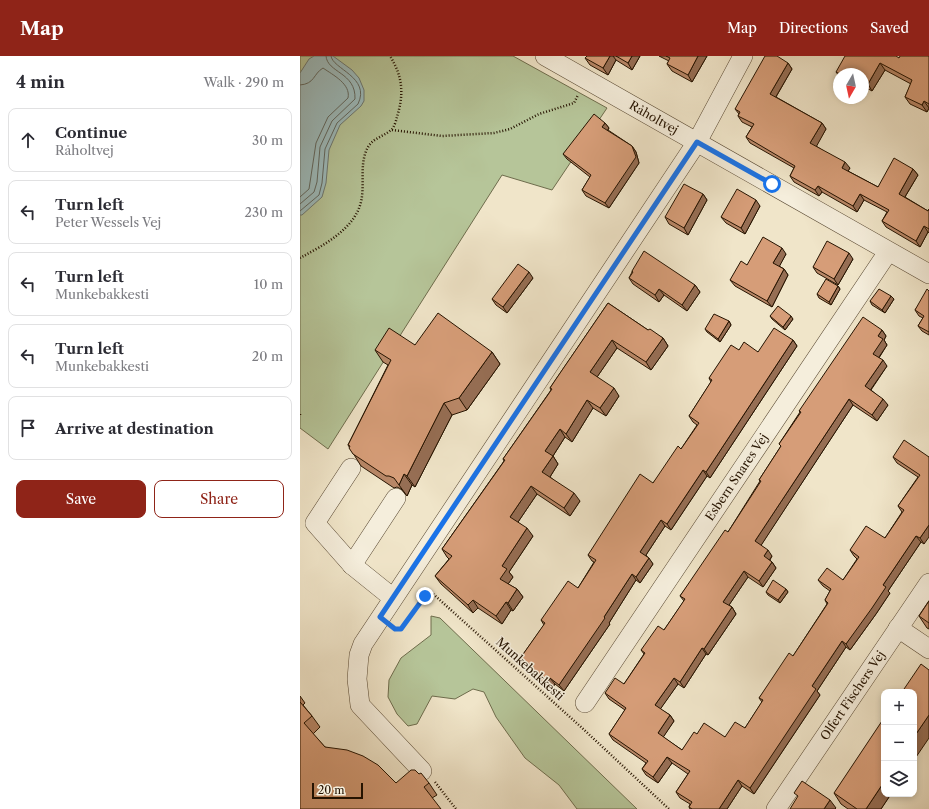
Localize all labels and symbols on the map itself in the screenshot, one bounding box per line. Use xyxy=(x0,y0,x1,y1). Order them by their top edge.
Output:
north arrow xyxy=(833,68,869,104)
street label: Råholtvej xyxy=(627,97,681,137)
route start xyxy=(763,175,781,193)
street label: Esbern Snares Vej xyxy=(702,431,771,523)
route end xyxy=(416,587,434,605)
street label: Munkebakkesti xyxy=(493,634,568,703)
street label: Olfert Fischers Vej xyxy=(817,648,888,743)
scale bar xyxy=(312,781,363,800)

